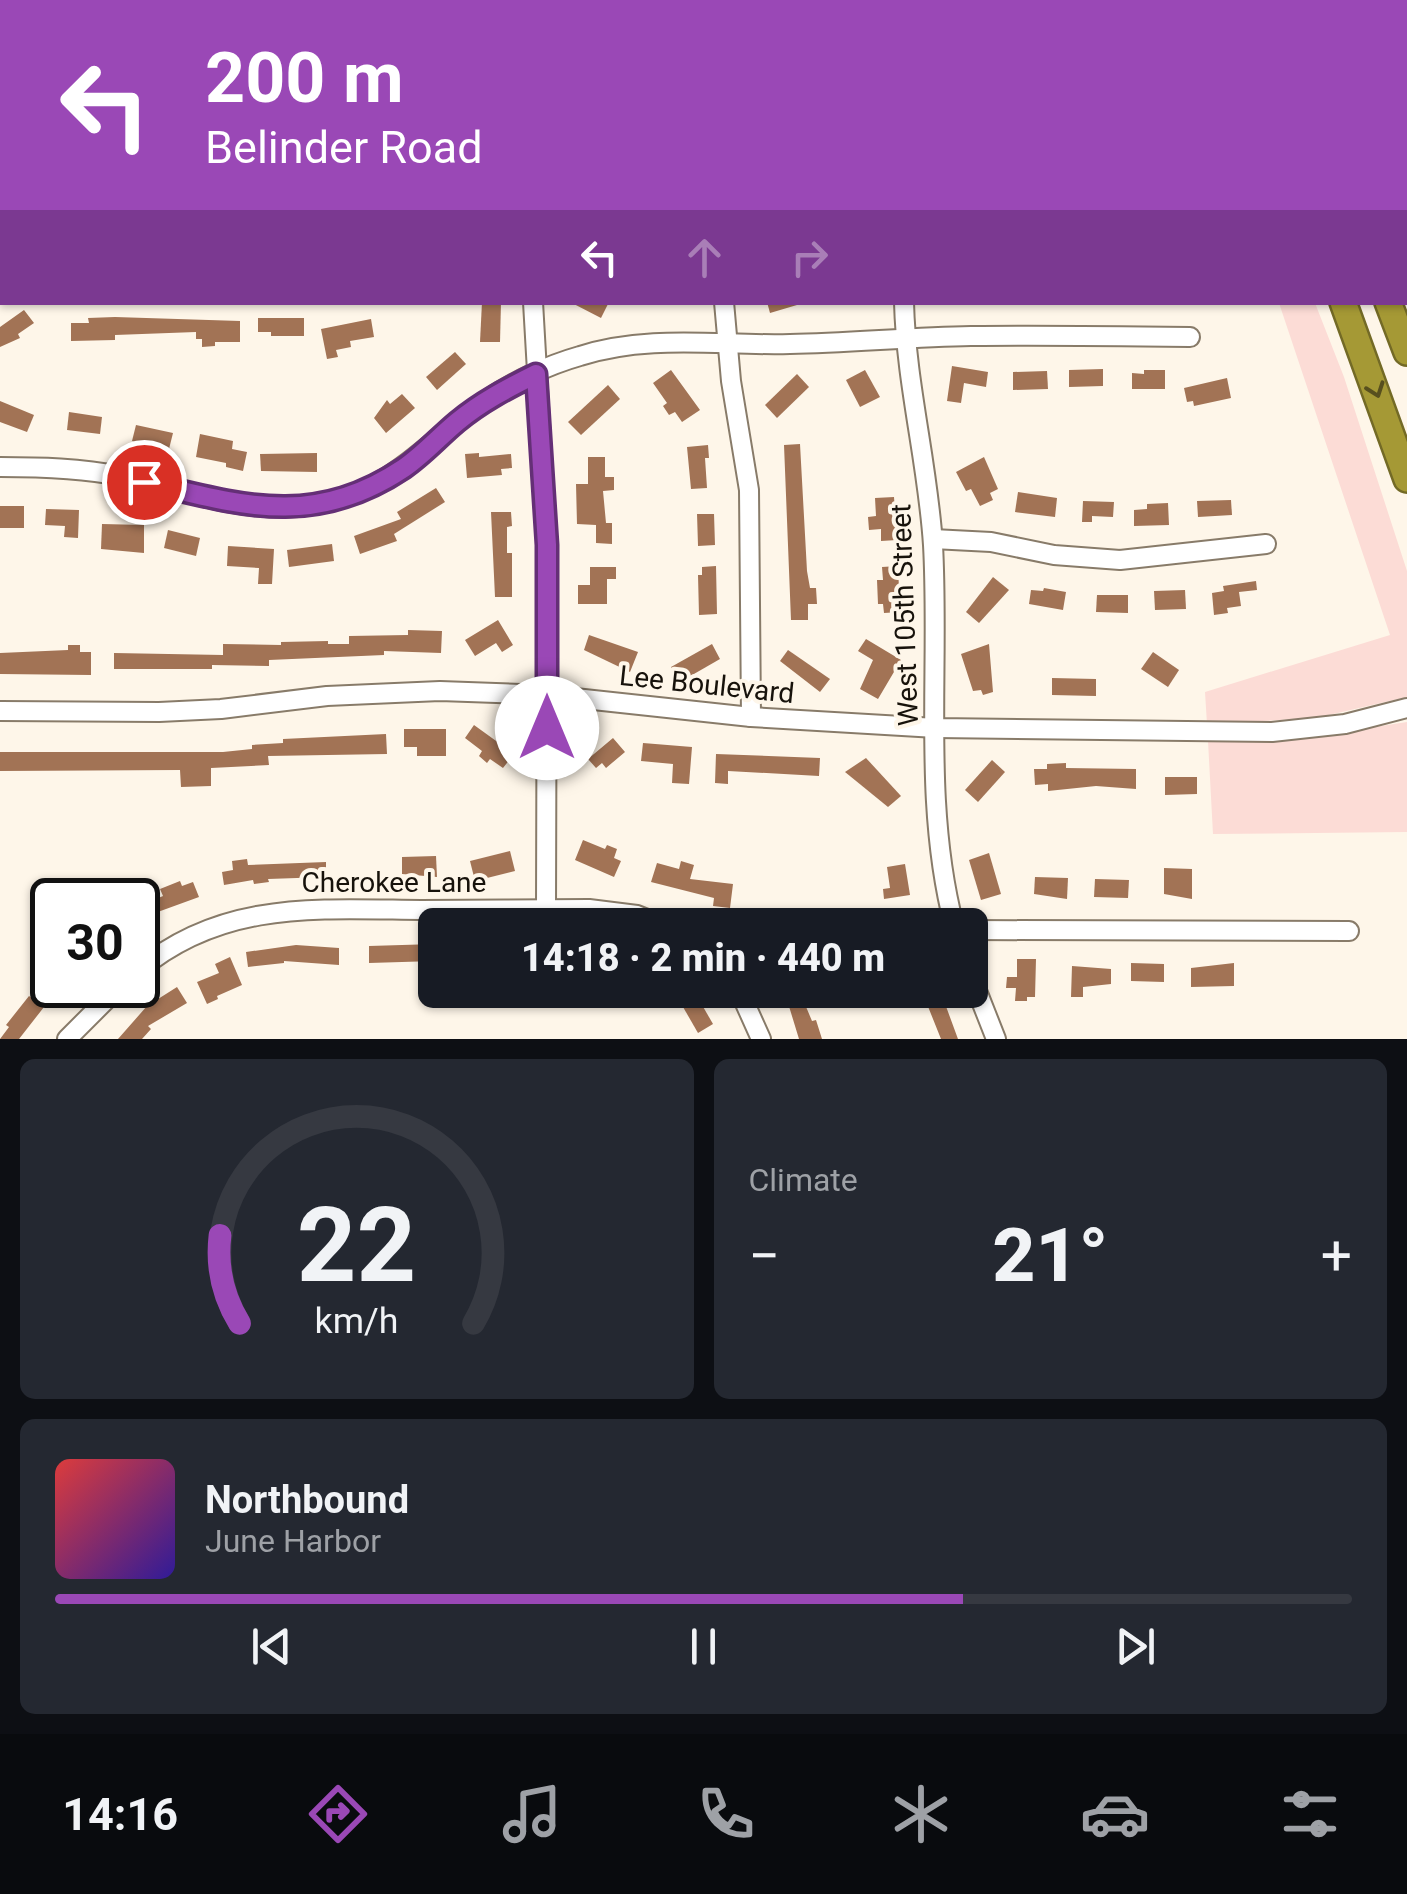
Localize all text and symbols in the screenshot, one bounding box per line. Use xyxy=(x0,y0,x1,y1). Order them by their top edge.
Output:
text: 200 m xyxy=(205,37,404,119)
icon: left xyxy=(40,40,170,170)
text: Belinder Road xyxy=(205,121,483,174)
icon: left xyxy=(572,230,627,285)
icon: ahead xyxy=(677,230,732,285)
icon: right xyxy=(782,230,837,285)
one-way arrow xyxy=(1364,381,1385,398)
pin xyxy=(102,440,187,525)
icon: arrive xyxy=(117,455,172,510)
street label: West 105th Street xyxy=(884,503,925,727)
street label: Lee Boulevard xyxy=(618,659,796,710)
position arrow xyxy=(495,676,599,780)
street label: Cherokee Lane xyxy=(302,866,486,899)
speed limit sign: 30 xyxy=(30,878,160,1008)
text: 14:18 · 2 min · 440 m xyxy=(521,936,885,980)
text: Climate xyxy=(749,1161,858,1199)
text: 22 xyxy=(297,1185,416,1306)
text: 21° xyxy=(992,1211,1108,1299)
text: − xyxy=(749,1224,780,1288)
text: + xyxy=(1321,1224,1352,1288)
text: km/h xyxy=(315,1300,399,1342)
text: Northbound xyxy=(205,1478,409,1522)
text: June Harbor xyxy=(205,1522,381,1560)
icon: previous xyxy=(244,1619,299,1674)
icon: pause xyxy=(676,1619,731,1674)
icon: next xyxy=(1108,1619,1163,1674)
icon: directions xyxy=(303,1779,373,1849)
icon: music xyxy=(497,1779,567,1849)
icon: phone xyxy=(691,1779,761,1849)
icon: climate xyxy=(886,1779,956,1849)
icon: car xyxy=(1080,1779,1150,1849)
icon: filters xyxy=(1275,1779,1345,1849)
text: 14:16 xyxy=(62,1788,178,1841)

